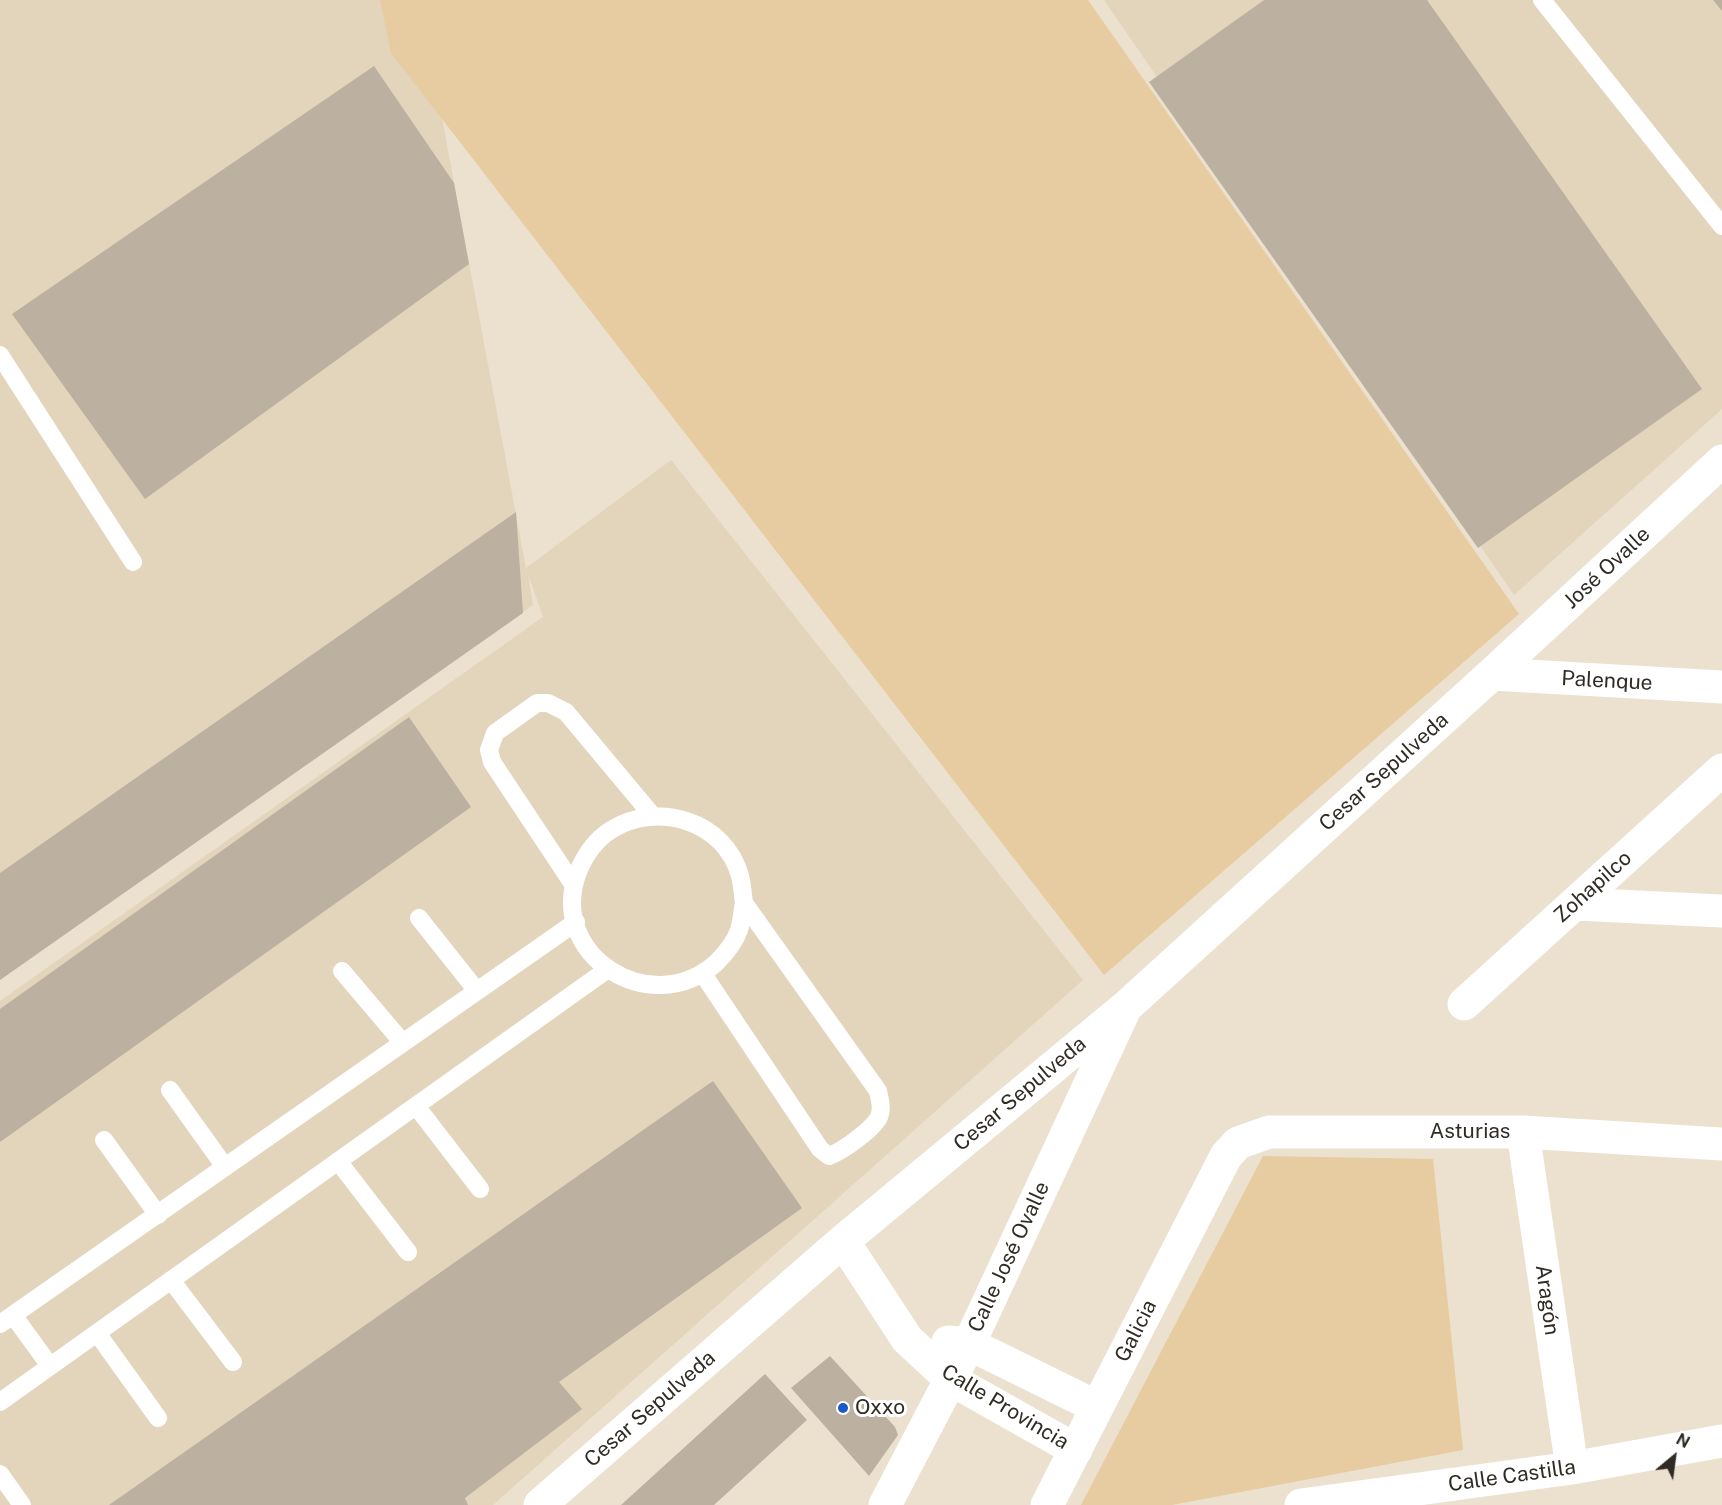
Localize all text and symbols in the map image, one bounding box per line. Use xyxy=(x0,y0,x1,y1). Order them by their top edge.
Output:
street label: José Ovalle xyxy=(1559,522,1655,614)
street label: Palenque xyxy=(1561,666,1653,696)
street label: Cesar Sepulveda xyxy=(1314,707,1454,837)
street label: Zohapilco xyxy=(1549,846,1637,928)
street label: Cesar Sepulveda xyxy=(949,1031,1091,1157)
street label: Asturias xyxy=(1430,1119,1510,1145)
street label: Calle José Ovalle xyxy=(963,1178,1055,1336)
street label: Aragón xyxy=(1530,1263,1564,1337)
street label: Galicia xyxy=(1110,1296,1162,1366)
street label: Cesar Sepulveda xyxy=(579,1345,721,1473)
street label: Calle Provincia xyxy=(937,1359,1073,1455)
place label: Oxxo xyxy=(855,1395,905,1421)
marker: Oxxo xyxy=(836,1401,850,1415)
north arrow xyxy=(1644,1427,1704,1487)
text: N xyxy=(1673,1429,1693,1452)
street label: Calle Castilla xyxy=(1447,1455,1577,1497)

